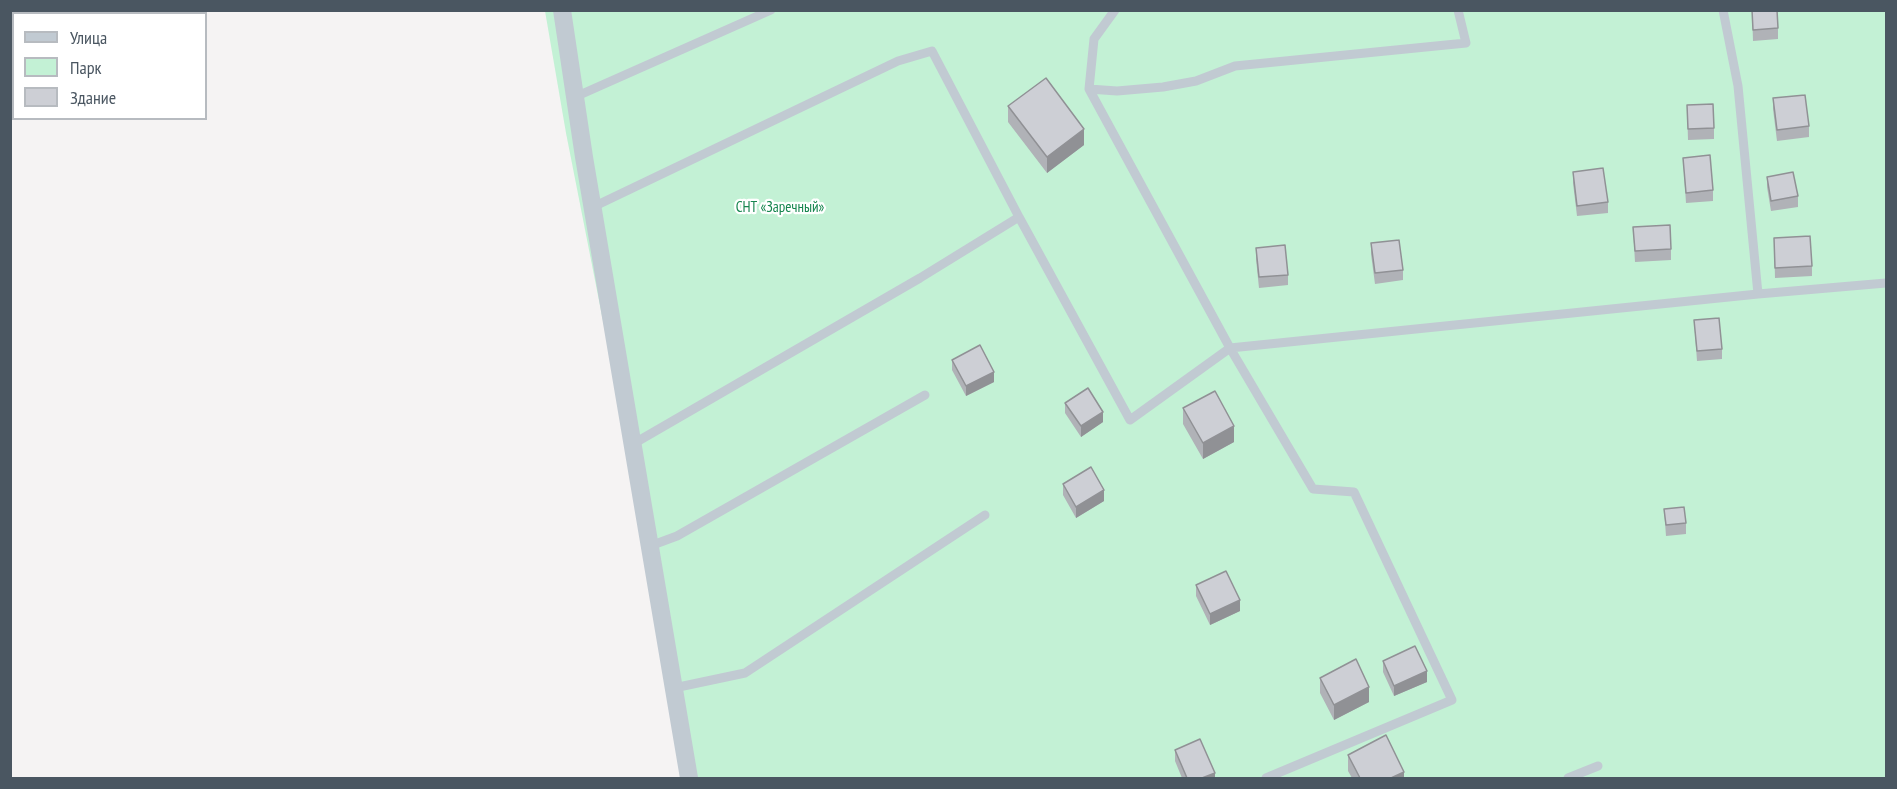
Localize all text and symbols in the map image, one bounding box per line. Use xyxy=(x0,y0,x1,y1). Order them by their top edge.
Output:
legend xyxy=(12,12,207,120)
text: Улица xyxy=(70,26,107,49)
text: Парк xyxy=(70,56,101,79)
text: Здание xyxy=(70,86,116,109)
park label: СНТ «Заречный» xyxy=(736,199,824,217)

